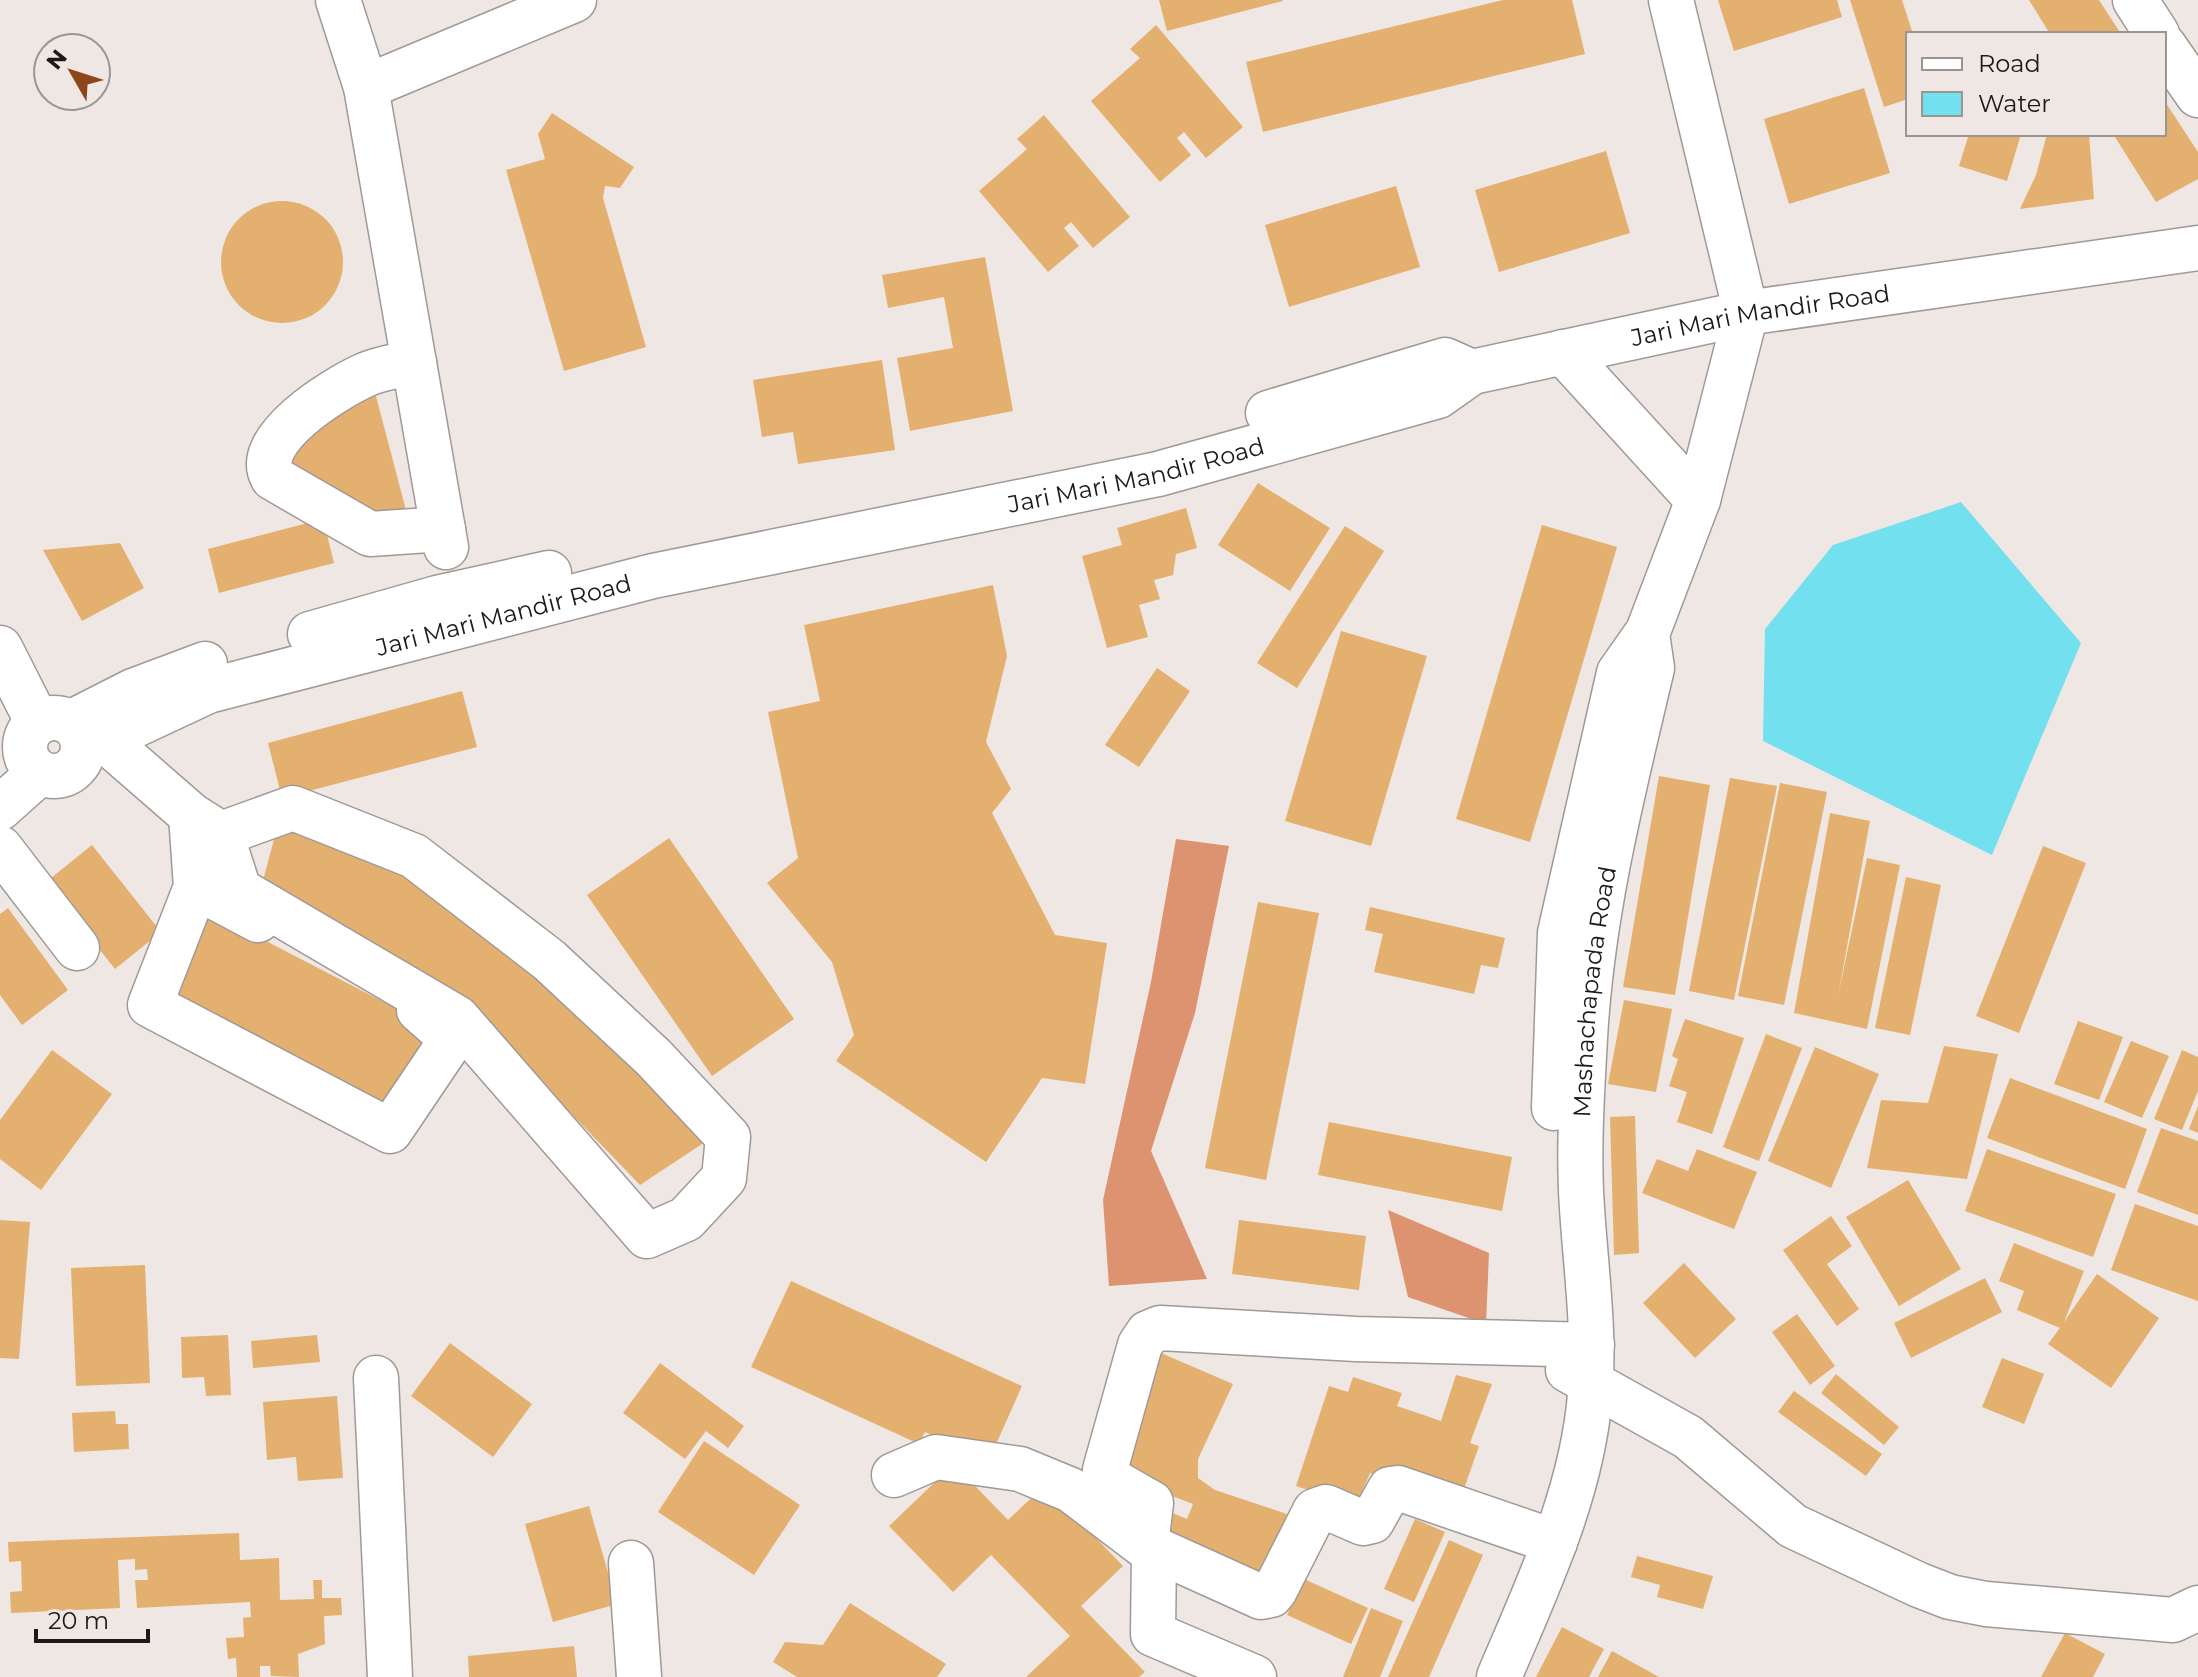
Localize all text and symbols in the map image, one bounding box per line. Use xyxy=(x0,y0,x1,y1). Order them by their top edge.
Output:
north arrow xyxy=(32,32,112,112)
legend xyxy=(1906,32,2166,136)
text: N xyxy=(41,44,73,75)
text: Road xyxy=(1978,49,2041,78)
text: Water xyxy=(1978,89,2051,118)
street label: Jari Mari Mandir Road xyxy=(1627,278,1892,352)
street label: Jari Mari Mandir Road xyxy=(1004,431,1267,519)
street label: Jari Mari Mandir Road xyxy=(372,568,634,662)
street label: Mashachapada Road xyxy=(1567,864,1622,1118)
scale bar xyxy=(36,1593,148,1643)
text: 20 m xyxy=(48,1606,109,1635)

